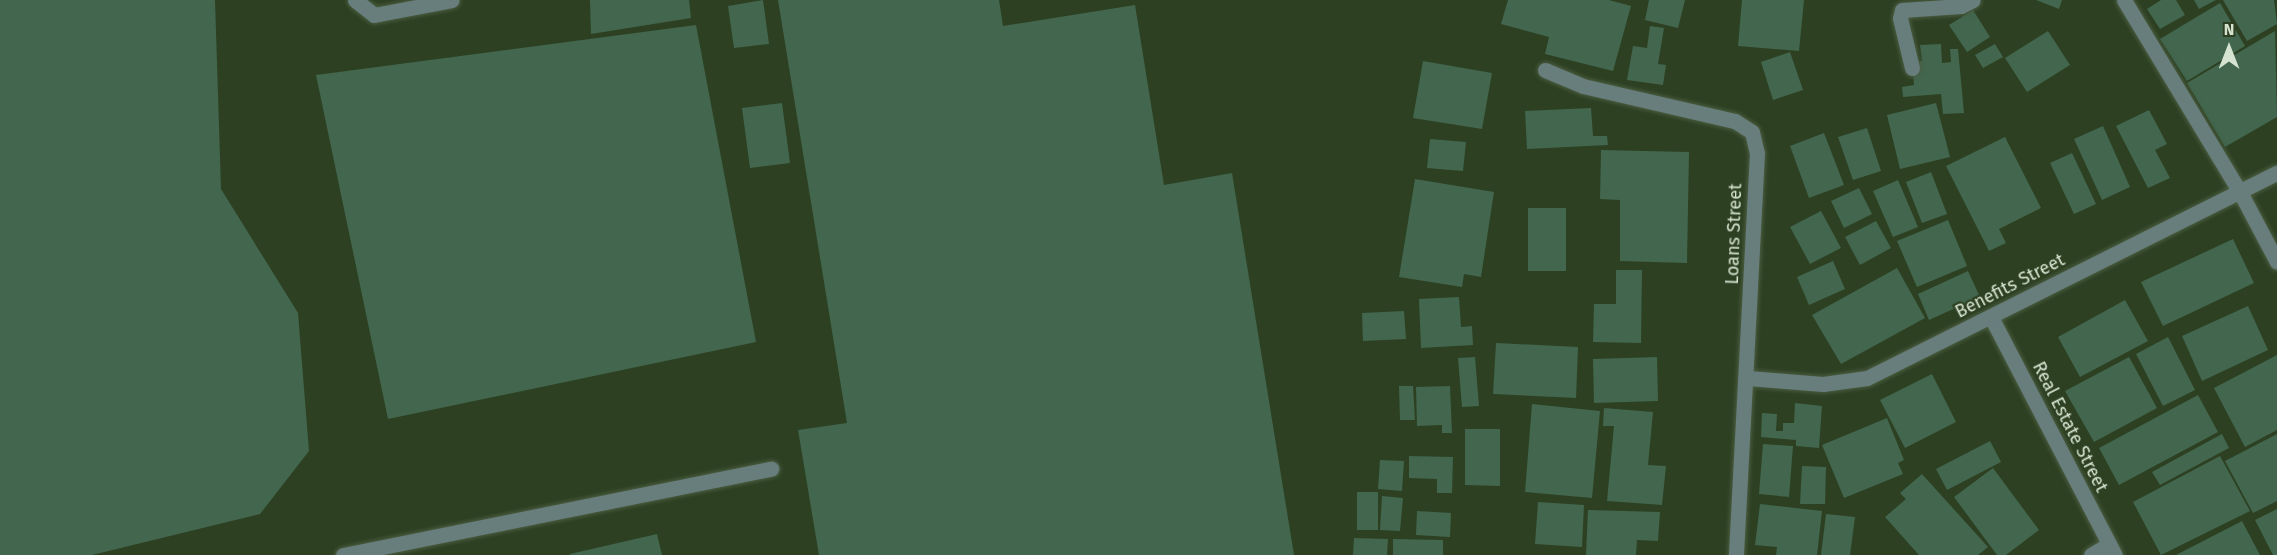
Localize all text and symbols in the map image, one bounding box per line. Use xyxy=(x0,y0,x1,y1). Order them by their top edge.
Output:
north arrow xyxy=(2199,18,2259,78)
text: N xyxy=(2224,20,2234,39)
street label: Loans Street xyxy=(1721,183,1747,285)
street label: Benefits Street xyxy=(1952,249,2068,323)
street label: Real Estate Street xyxy=(2028,358,2112,496)

